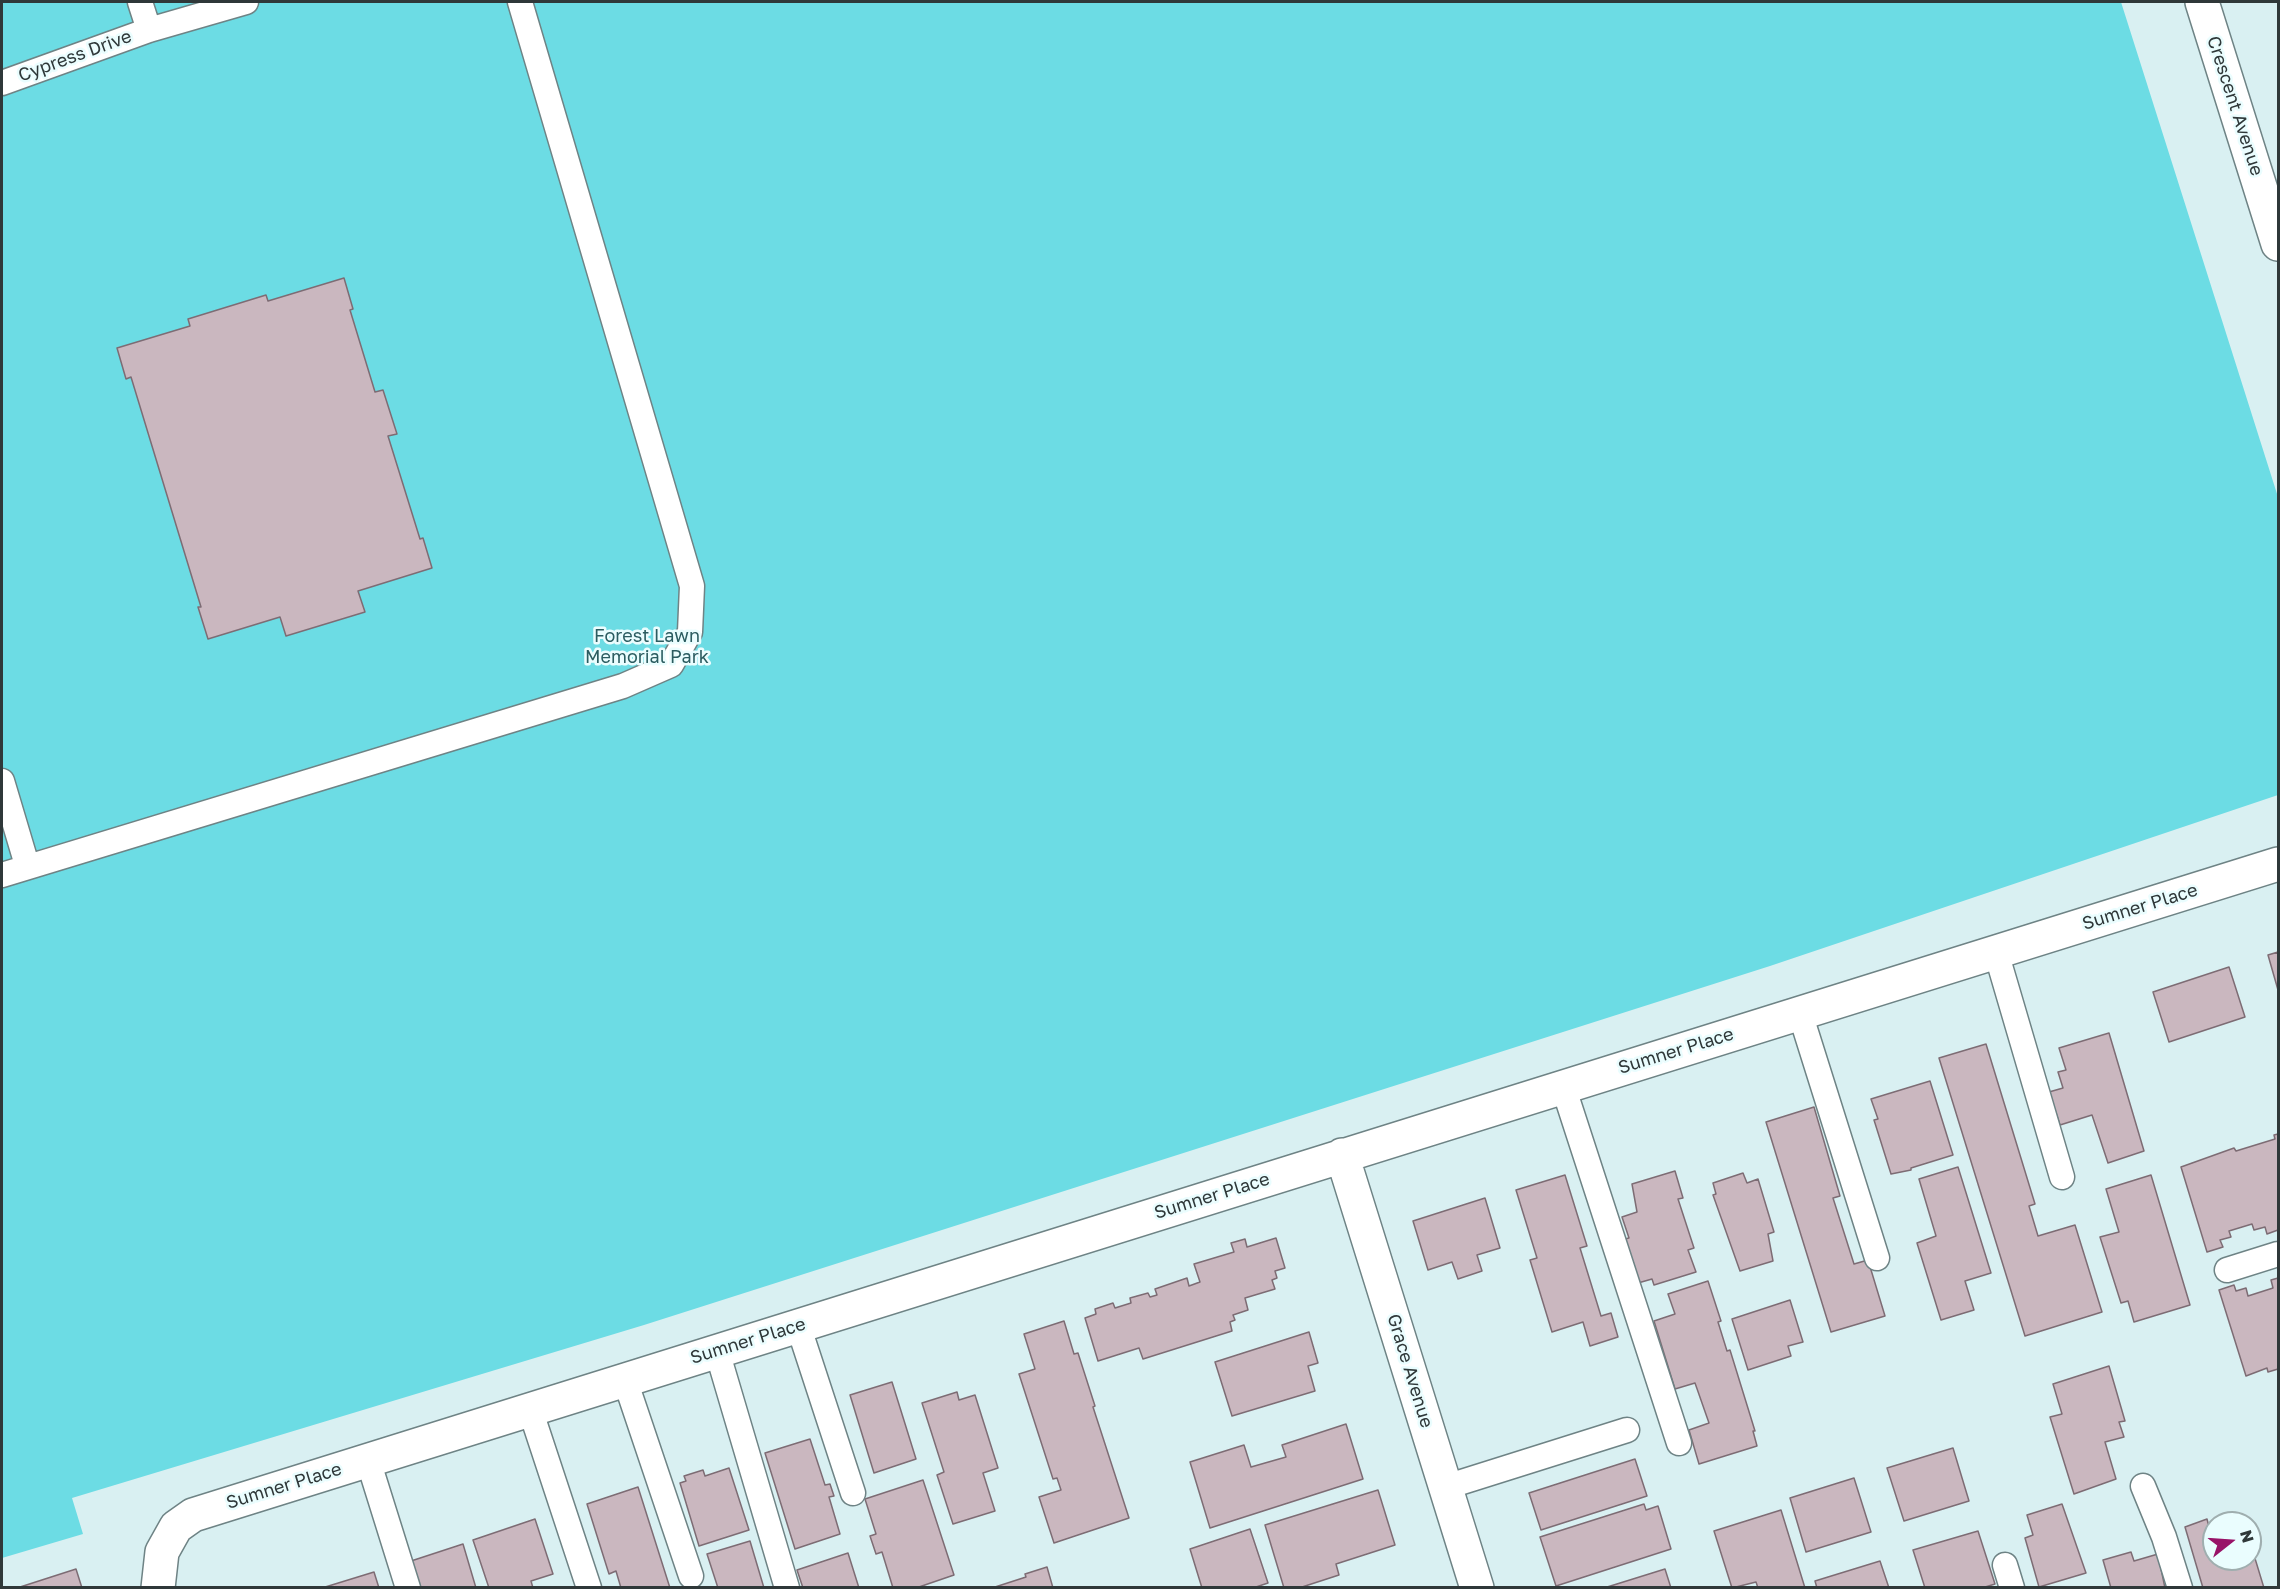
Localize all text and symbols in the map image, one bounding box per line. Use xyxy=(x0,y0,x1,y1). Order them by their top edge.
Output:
street label: Cypress Drive xyxy=(15,26,135,86)
street label: Crescent Avenue xyxy=(2202,34,2268,178)
park label: Forest Lawn Memorial Park xyxy=(585,625,709,668)
street label: Sumner Place xyxy=(2080,879,2200,935)
street label: Sumner Place xyxy=(1616,1023,1736,1079)
street label: Sumner Place xyxy=(1152,1168,1272,1224)
street label: Grace Avenue xyxy=(1382,1311,1438,1431)
street label: Sumner Place xyxy=(688,1313,808,1369)
street label: Sumner Place xyxy=(224,1458,344,1514)
north arrow xyxy=(2202,1511,2262,1571)
text: N xyxy=(2236,1528,2259,1545)

